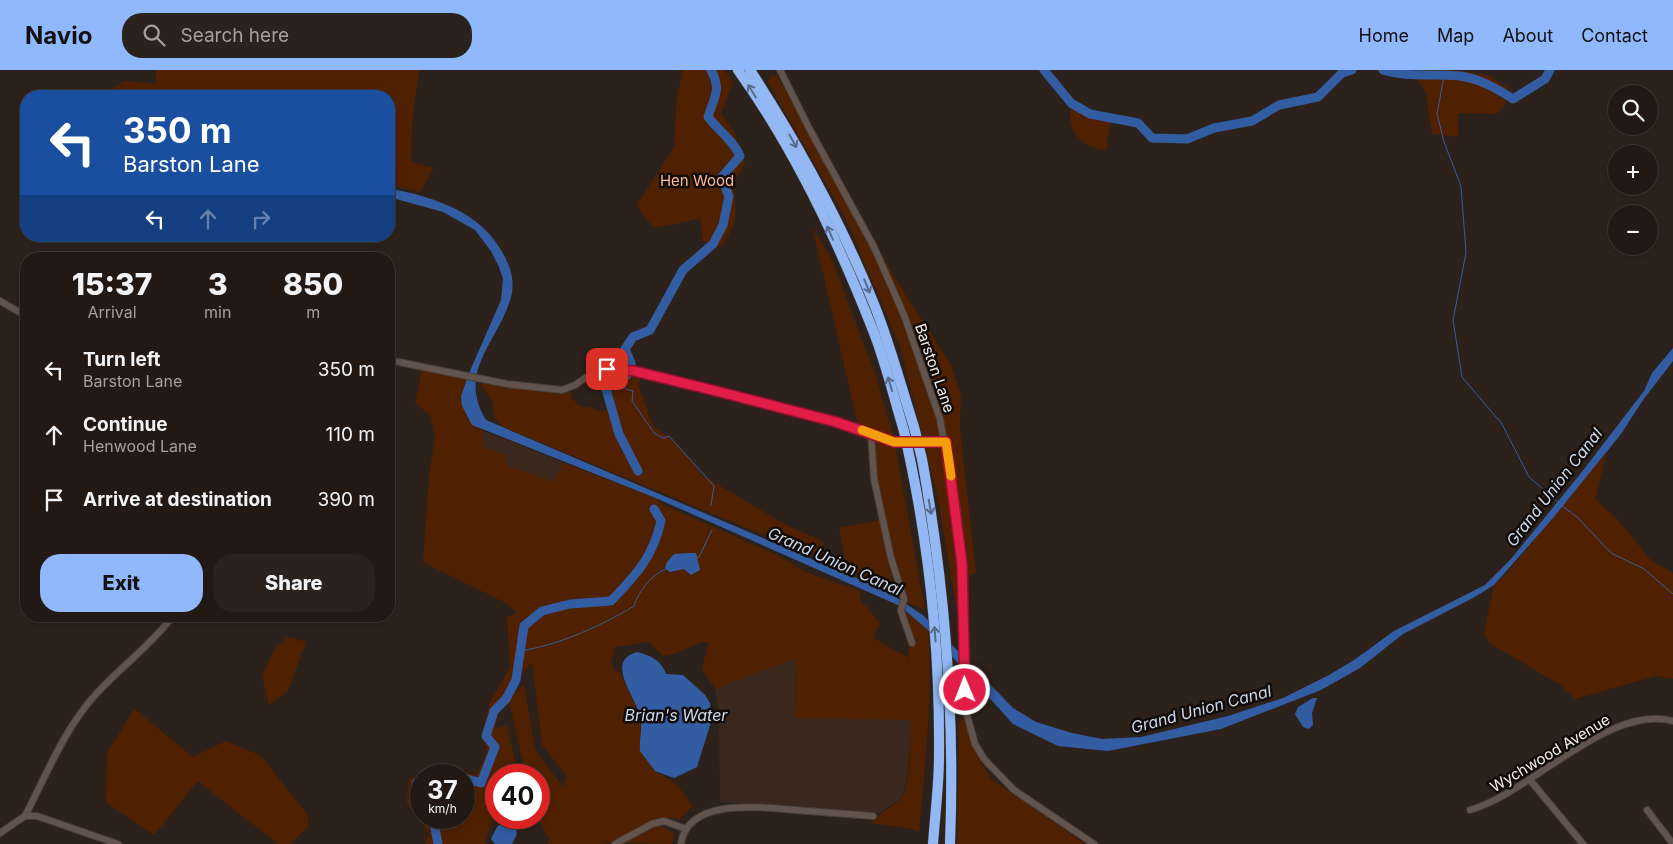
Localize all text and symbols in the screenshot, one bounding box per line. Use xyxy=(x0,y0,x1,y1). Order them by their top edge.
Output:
search box xyxy=(122,13,472,58)
text: Navio xyxy=(25,21,92,50)
icon: search xyxy=(140,21,168,49)
text: Search here xyxy=(180,24,289,47)
text: Home xyxy=(1359,25,1409,46)
text: Map xyxy=(1437,25,1474,46)
text: About xyxy=(1502,25,1553,46)
text: Contact xyxy=(1581,25,1648,46)
one-way arrow xyxy=(746,84,757,98)
map controls xyxy=(1608,85,1658,255)
button: search xyxy=(1608,85,1658,135)
text: 350 m xyxy=(123,109,232,151)
icon: left xyxy=(40,110,105,175)
one-way arrow xyxy=(789,134,799,148)
button: + xyxy=(1608,145,1658,195)
text: Barston Lane xyxy=(123,151,260,177)
park label: Hen Wood xyxy=(660,171,734,190)
icon: left xyxy=(141,205,169,233)
icon: ahead xyxy=(194,205,222,233)
icon: right xyxy=(247,205,275,233)
button: − xyxy=(1608,205,1658,255)
one-way arrow xyxy=(825,226,835,241)
text: 15:37 xyxy=(72,266,152,302)
text: 3 xyxy=(208,266,228,302)
text: 850 xyxy=(283,266,343,302)
one-way arrow xyxy=(862,278,872,293)
text: Arrival xyxy=(87,302,137,322)
text: min xyxy=(204,302,231,322)
text: m xyxy=(306,302,320,322)
street label: Barston Lane xyxy=(911,321,959,415)
text: Turn left xyxy=(83,348,161,371)
pin xyxy=(586,348,628,390)
icon: arrive xyxy=(593,355,621,383)
icon: left xyxy=(40,356,68,384)
text: 350 m xyxy=(318,358,375,381)
text: Barston Lane xyxy=(83,371,182,391)
one-way arrow xyxy=(884,376,894,392)
text: Continue xyxy=(83,413,168,436)
icon: ahead xyxy=(40,421,68,449)
text: 110 m xyxy=(326,423,375,446)
water label: Grand Union Canal xyxy=(1502,424,1607,550)
text: Henwood Lane xyxy=(83,436,197,456)
icon: arrive xyxy=(40,486,68,514)
text: Arrive at destination xyxy=(83,488,272,511)
text: 390 m xyxy=(318,488,375,511)
one-way arrow xyxy=(926,498,936,514)
water label: Grand Union Canal xyxy=(765,522,905,600)
button: Exit xyxy=(40,554,203,612)
button: Share xyxy=(213,554,375,612)
one-way arrow xyxy=(931,626,940,642)
position arrow xyxy=(938,663,990,715)
water label: Grand Union Canal xyxy=(1129,681,1274,737)
water label: Brian's Water xyxy=(625,705,728,725)
street label: Wychwood Avenue xyxy=(1487,710,1613,796)
speed limit sign: 40 xyxy=(485,764,550,829)
text: 37 xyxy=(427,775,458,805)
text: km/h xyxy=(428,801,457,816)

